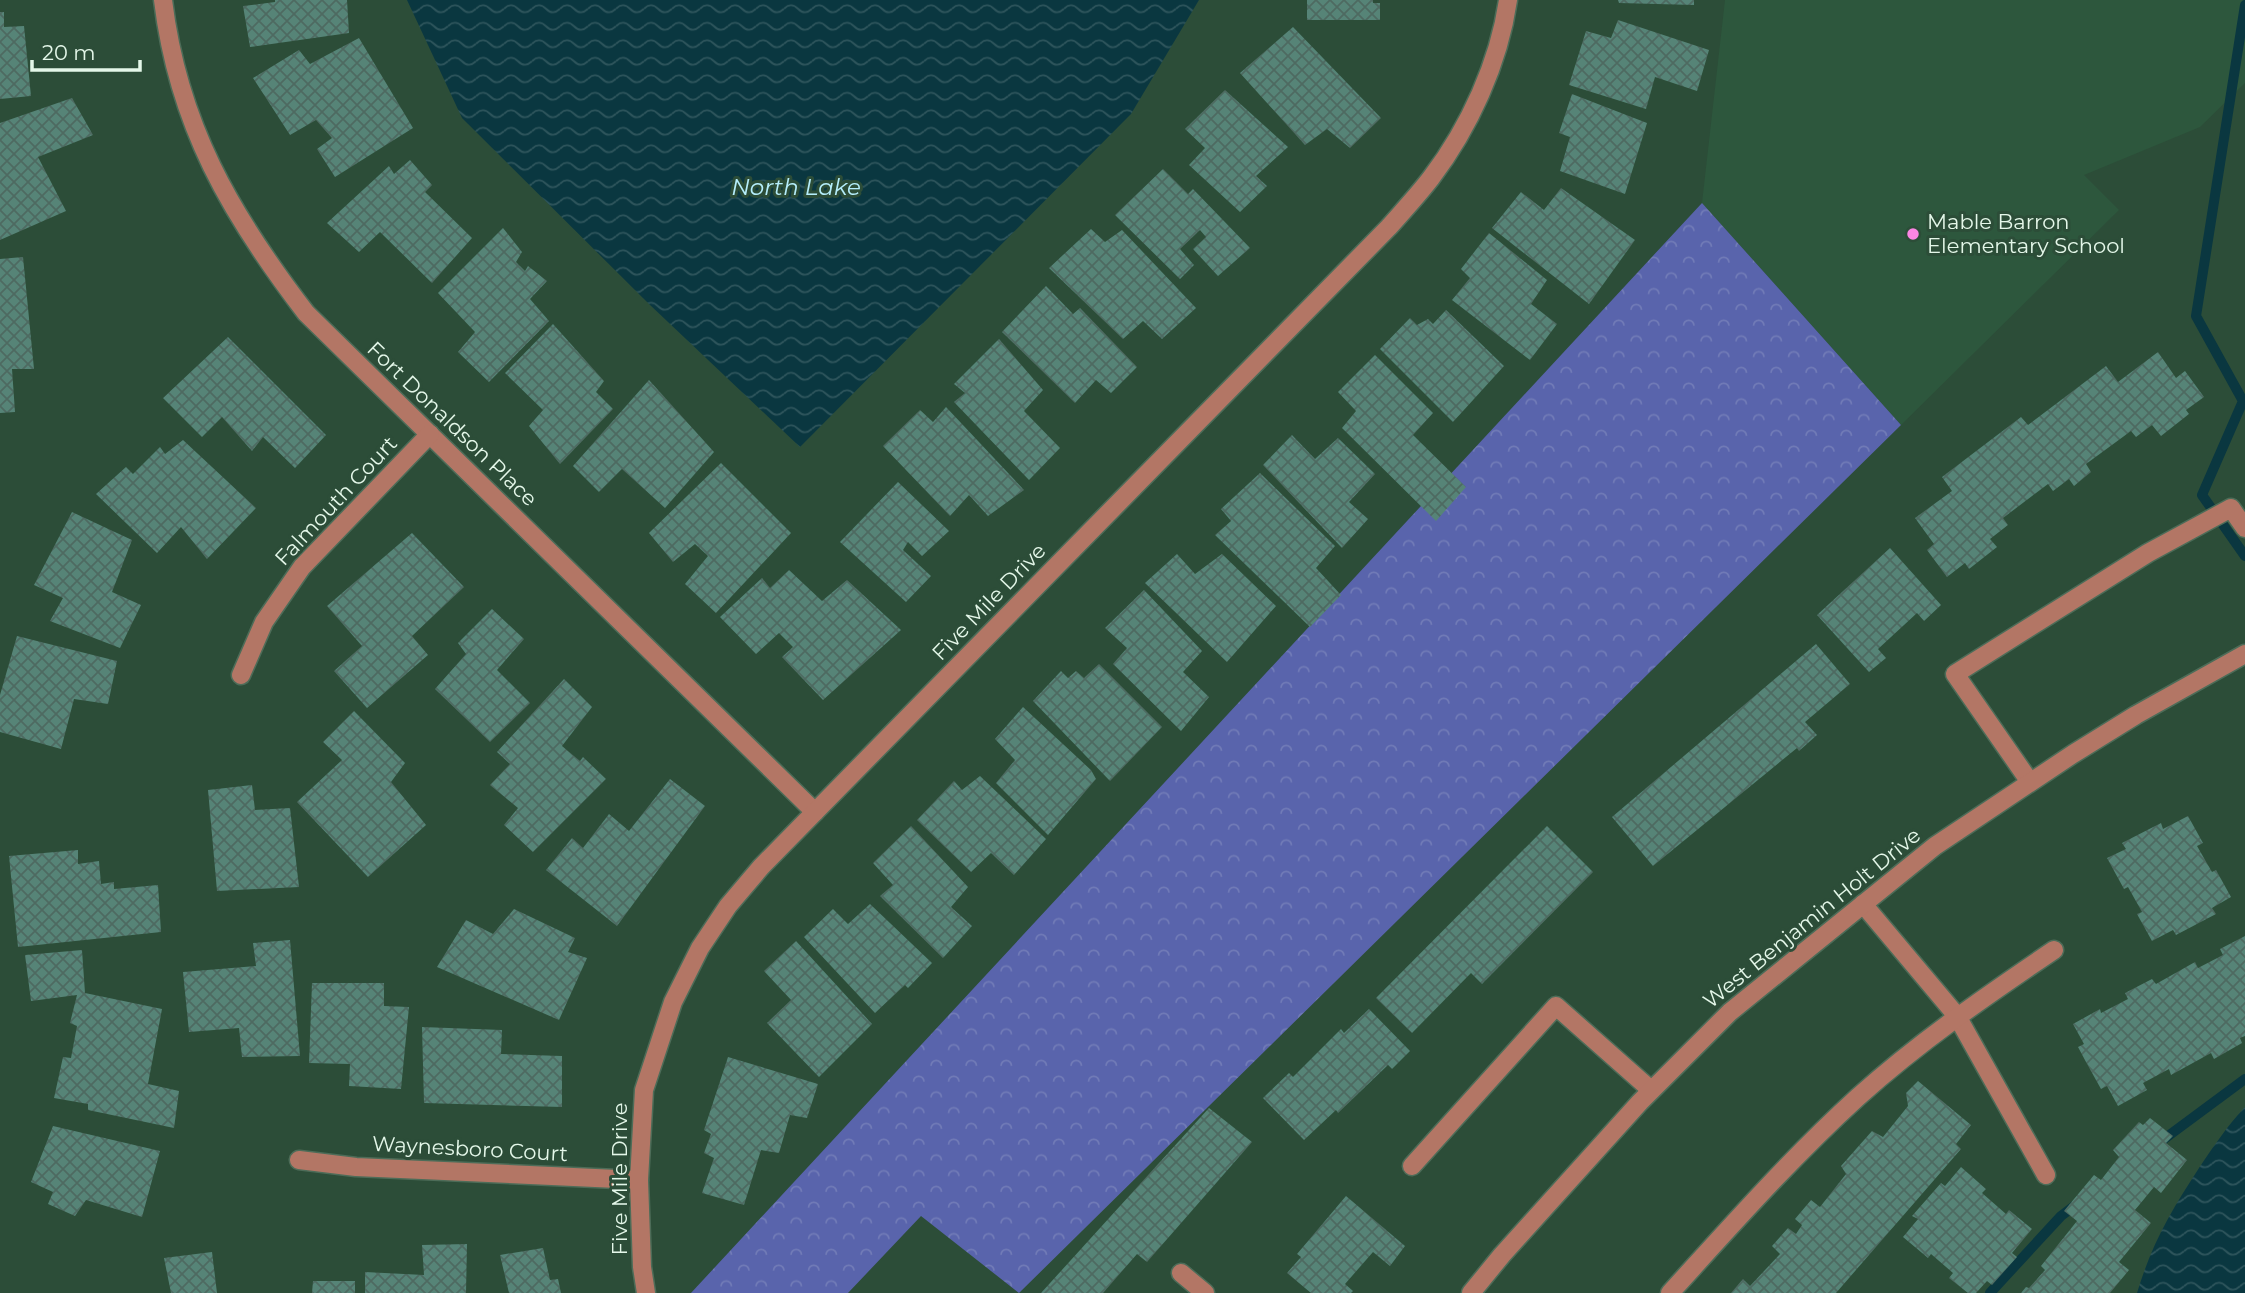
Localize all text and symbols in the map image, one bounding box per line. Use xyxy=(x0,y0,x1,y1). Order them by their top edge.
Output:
scale bar xyxy=(32,28,140,72)
text: 20 m xyxy=(42,40,96,65)
water label: North Lake xyxy=(731,173,861,201)
place label: Mable Barron Elementary School xyxy=(1927,209,2125,258)
marker: Mable Barron Elementary School xyxy=(1905,226,1921,242)
street label: Fort Donaldson Place xyxy=(362,336,542,511)
street label: Falmouth Court xyxy=(269,431,402,570)
street label: Five Mile Drive xyxy=(927,538,1051,665)
street label: West Benjamin Holt Drive xyxy=(1698,822,1925,1013)
street label: Five Mile Drive xyxy=(607,1103,632,1255)
street label: Waynesboro Court xyxy=(372,1131,568,1166)

